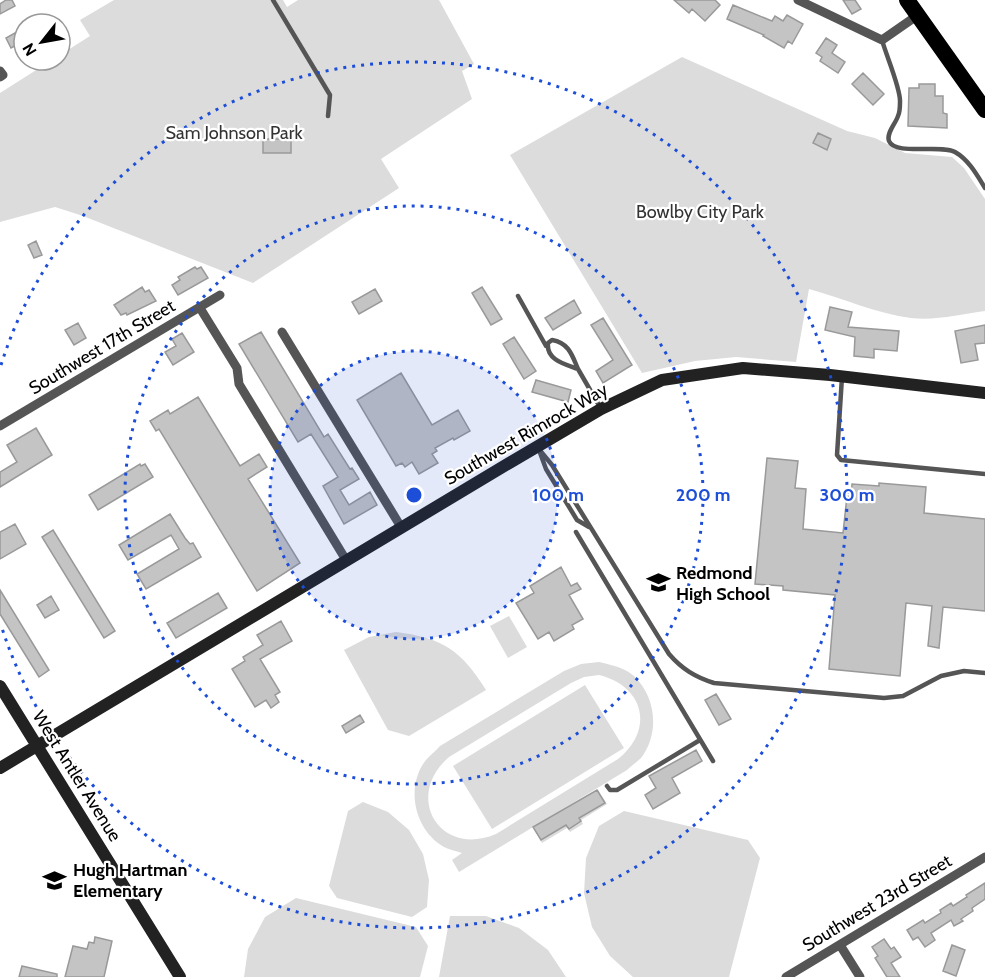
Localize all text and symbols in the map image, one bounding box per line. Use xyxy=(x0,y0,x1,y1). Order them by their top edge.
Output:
north arrow xyxy=(12,12,72,72)
text: N xyxy=(19,40,41,59)
park label: Sam Johnson Park xyxy=(166,122,303,144)
park label: Bowlby City Park xyxy=(636,201,765,223)
street label: Southwest 17th Street xyxy=(25,295,179,399)
street label: Southwest Rimrock Way xyxy=(440,378,612,490)
text: 100 m xyxy=(532,484,584,506)
text: 200 m xyxy=(676,484,730,506)
text: 300 m xyxy=(820,484,874,506)
centre of rings xyxy=(404,485,424,505)
place label: Redmond High School xyxy=(676,562,770,605)
school or university icon: Redmond High School xyxy=(645,570,671,596)
street label: West Antler Avenue xyxy=(28,706,126,846)
street label: Southwest 23rd Street xyxy=(798,850,956,956)
place label: Hugh Hartman Elementary xyxy=(73,859,187,902)
school or university icon: Hugh Hartman Elementary xyxy=(42,867,68,893)

